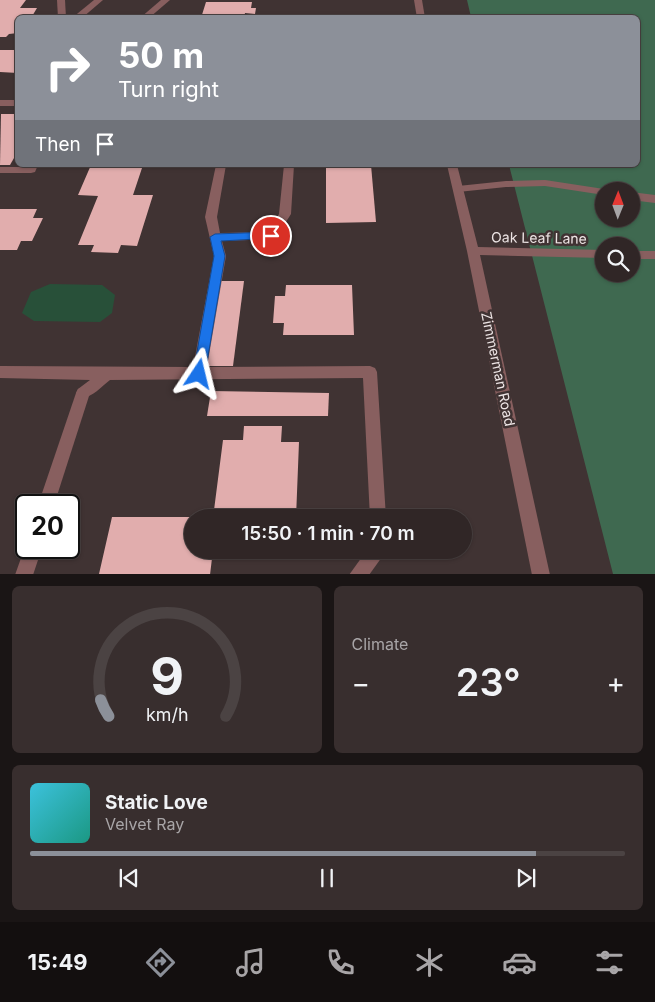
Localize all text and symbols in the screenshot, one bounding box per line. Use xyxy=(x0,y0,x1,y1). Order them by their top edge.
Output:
text: 50 m xyxy=(118,34,204,76)
icon: right xyxy=(35,35,100,100)
text: Turn right xyxy=(118,76,219,102)
icon: arrive xyxy=(91,130,119,158)
text: Then xyxy=(35,133,81,156)
north arrow xyxy=(595,182,640,228)
map controls xyxy=(595,182,640,282)
pin xyxy=(250,215,292,257)
icon: arrive xyxy=(257,222,285,250)
street label: Oak Leaf Lane xyxy=(491,228,587,247)
button: search xyxy=(595,237,640,282)
street label: Zimmerman Road xyxy=(478,310,519,428)
position arrow xyxy=(172,347,224,399)
speed limit sign: 20 xyxy=(15,494,80,559)
text: 15:50 · 1 min · 70 m xyxy=(241,522,415,545)
text: Climate xyxy=(352,634,408,654)
text: 9 xyxy=(150,645,184,708)
text: 23° xyxy=(456,659,521,705)
text: − xyxy=(352,666,370,700)
text: + xyxy=(606,666,625,700)
text: km/h xyxy=(146,704,188,725)
text: Static Love xyxy=(105,791,208,814)
text: Velvet Ray xyxy=(105,814,184,834)
icon: previous xyxy=(115,864,143,892)
icon: pause xyxy=(313,864,341,892)
icon: next xyxy=(512,864,540,892)
icon: directions xyxy=(143,945,178,980)
icon: music xyxy=(233,945,268,980)
icon: phone xyxy=(323,945,358,980)
icon: climate xyxy=(412,945,447,980)
icon: car xyxy=(502,945,537,980)
icon: filters xyxy=(592,945,627,980)
text: 15:49 xyxy=(27,949,88,975)

